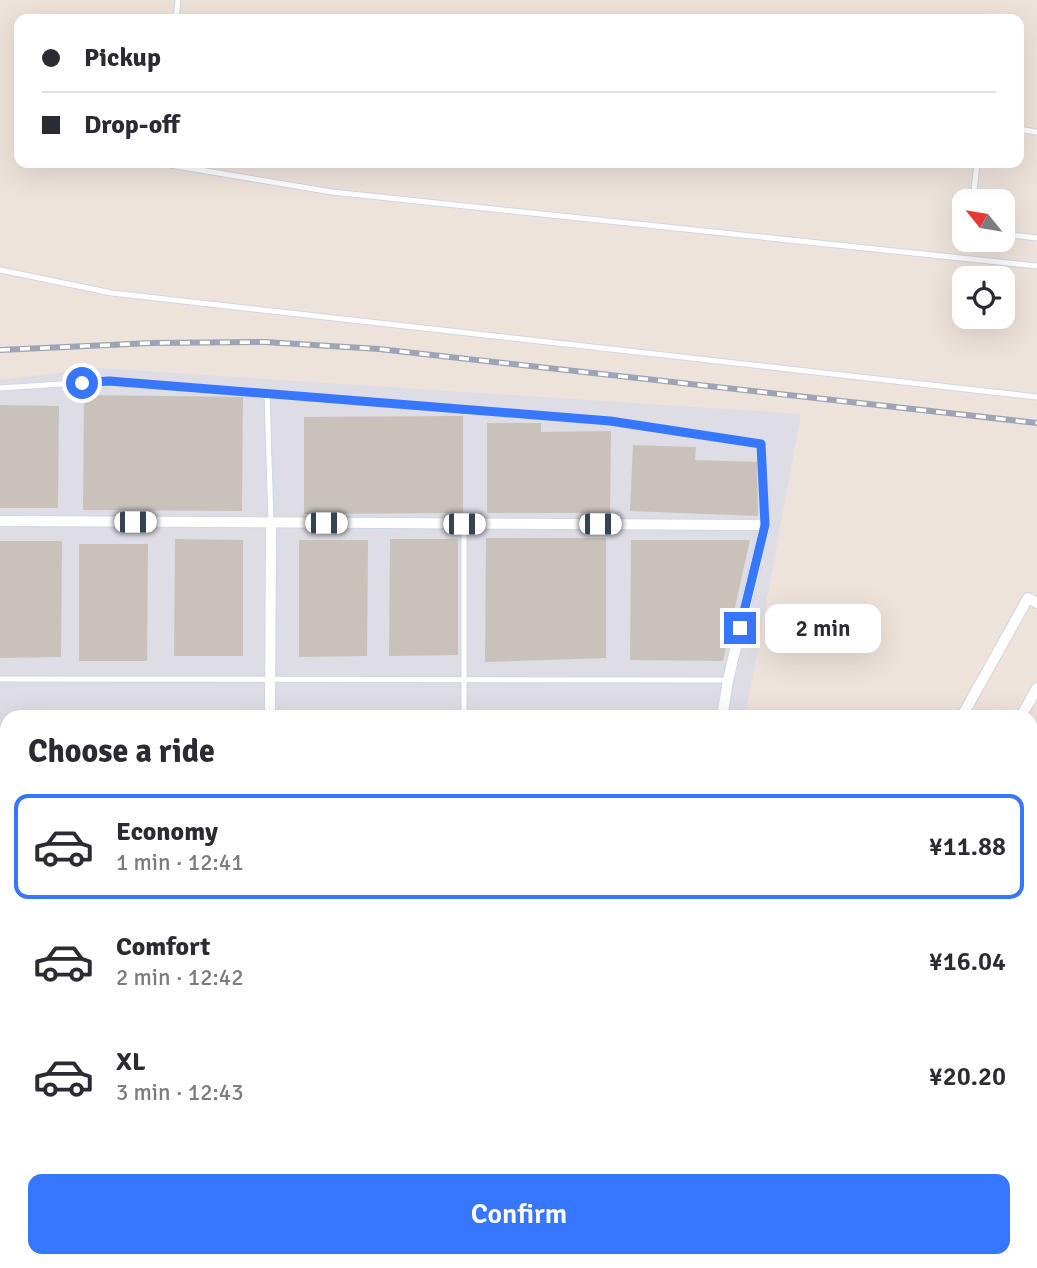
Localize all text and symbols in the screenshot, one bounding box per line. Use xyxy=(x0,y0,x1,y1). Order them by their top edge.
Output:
text: Pickup xyxy=(84,42,161,74)
text: Drop-off xyxy=(84,109,180,141)
north arrow xyxy=(952,189,1015,252)
map controls xyxy=(952,189,1015,329)
button: locate xyxy=(952,266,1015,329)
route start xyxy=(66,367,98,399)
car xyxy=(115,512,157,533)
car xyxy=(306,513,348,534)
car xyxy=(444,514,486,535)
car xyxy=(580,514,622,535)
callout: 2 min xyxy=(764,604,880,652)
route end xyxy=(724,612,756,644)
text: 2 min xyxy=(795,614,851,643)
text: Choose a ride xyxy=(28,732,215,771)
icon: car xyxy=(32,815,95,878)
text: Economy xyxy=(116,816,218,848)
text: ¥11.88 xyxy=(929,831,1006,863)
text: 1 min · 12:41 xyxy=(116,848,244,877)
icon: car xyxy=(32,930,95,993)
text: Comfort xyxy=(116,931,210,963)
text: ¥16.04 xyxy=(929,946,1006,978)
text: 2 min · 12:42 xyxy=(116,963,244,992)
icon: car xyxy=(32,1045,95,1108)
text: XL xyxy=(116,1046,146,1078)
text: ¥20.20 xyxy=(929,1061,1006,1093)
text: 3 min · 12:43 xyxy=(116,1078,244,1107)
button: Confirm xyxy=(28,1174,1010,1254)

